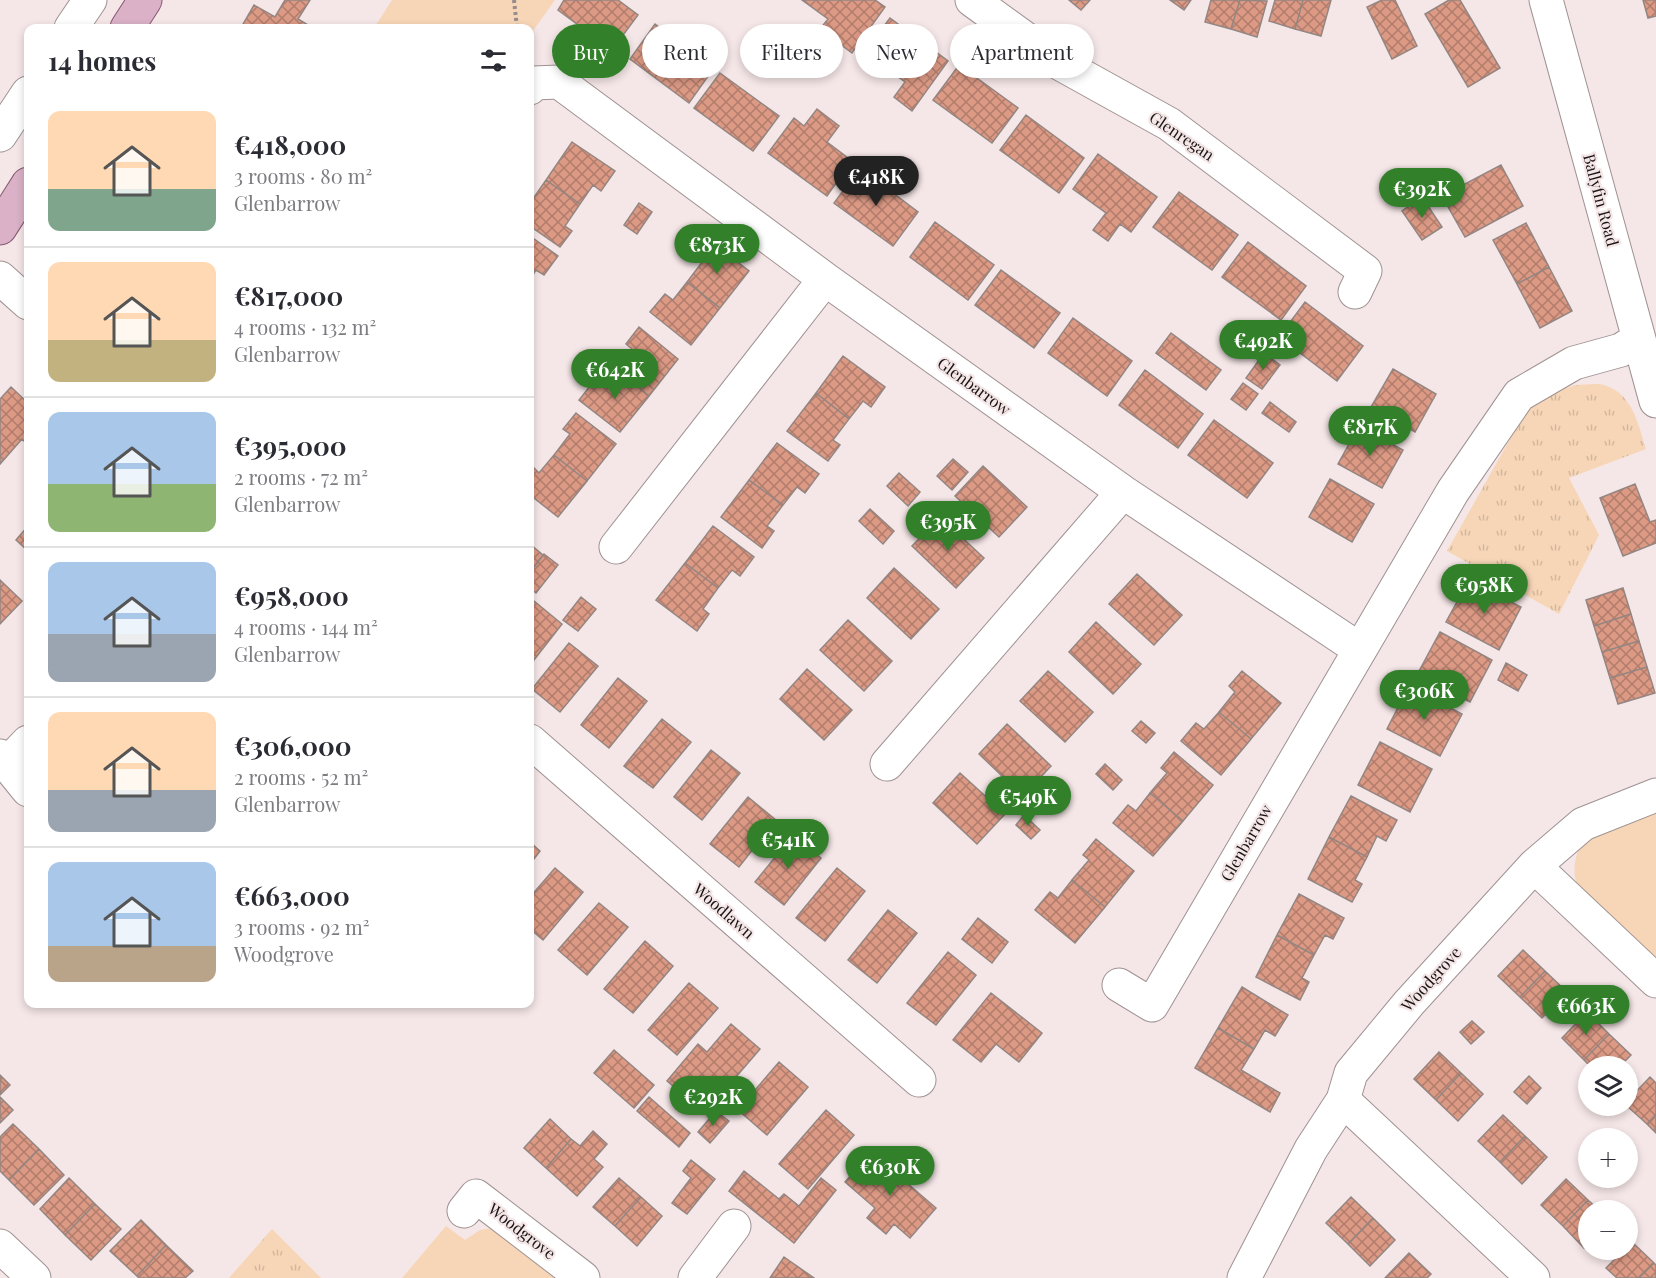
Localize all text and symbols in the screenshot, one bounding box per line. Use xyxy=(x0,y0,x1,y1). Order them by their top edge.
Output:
chip: Buy xyxy=(552,24,630,78)
chip: Rent xyxy=(642,24,728,78)
chip: Filters xyxy=(740,24,843,78)
chip: New xyxy=(855,24,938,78)
chip: Apartment xyxy=(950,24,1094,78)
text: 14 homes xyxy=(48,43,156,78)
icon: filters xyxy=(477,44,510,77)
street label: Glenregan xyxy=(1146,106,1219,165)
text: €418,000 xyxy=(234,127,346,162)
icon: home xyxy=(96,135,168,207)
street label: Ballyfin Road xyxy=(1579,151,1624,248)
pin: €418K xyxy=(834,156,918,207)
text: 3 rooms · 80 m² xyxy=(234,162,372,189)
text: €418K xyxy=(848,162,904,189)
pin: €392K xyxy=(1380,168,1464,219)
text: €392K xyxy=(1393,174,1451,201)
text: Glenbarrow xyxy=(234,189,340,216)
pin: €873K xyxy=(675,224,759,275)
text: €873K xyxy=(688,230,746,257)
text: €817,000 xyxy=(234,278,343,313)
icon: home xyxy=(96,286,168,358)
text: 4 rooms · 132 m² xyxy=(234,313,376,340)
pin: €492K xyxy=(1221,320,1305,371)
text: €492K xyxy=(1233,326,1293,353)
text: Glenbarrow xyxy=(234,340,340,367)
pin: €642K xyxy=(573,349,657,400)
street label: Glenbarrow xyxy=(934,352,1015,419)
text: €642K xyxy=(585,355,645,382)
pin: €817K xyxy=(1328,406,1412,457)
text: €817K xyxy=(1342,412,1398,439)
text: €395,000 xyxy=(234,428,347,463)
icon: home xyxy=(96,436,168,508)
text: 2 rooms · 72 m² xyxy=(234,463,368,490)
text: Glenbarrow xyxy=(234,490,340,517)
pin: €395K xyxy=(906,501,990,552)
text: €395K xyxy=(920,507,976,534)
pin: €958K xyxy=(1442,564,1526,615)
text: €958K xyxy=(1455,570,1513,597)
text: €958,000 xyxy=(234,578,349,613)
icon: home xyxy=(96,586,168,658)
text: 4 rooms · 144 m² xyxy=(234,613,378,640)
text: Glenbarrow xyxy=(234,640,340,667)
pin: €306K xyxy=(1382,670,1466,721)
text: €306K xyxy=(1394,676,1454,703)
text: €306,000 xyxy=(234,728,352,763)
icon: home xyxy=(96,736,168,808)
text: 2 rooms · 52 m² xyxy=(234,763,368,790)
pin: €549K xyxy=(986,776,1070,827)
text: €549K xyxy=(999,782,1057,809)
text: Glenbarrow xyxy=(234,790,340,817)
street label: Glenbarrow xyxy=(1215,800,1276,885)
pin: €541K xyxy=(746,819,830,870)
text: €541K xyxy=(761,825,815,852)
text: €663,000 xyxy=(234,878,350,913)
street label: Woodlawn xyxy=(689,878,760,943)
icon: home xyxy=(96,886,168,958)
text: 3 rooms · 92 m² xyxy=(234,913,370,940)
text: Woodgrove xyxy=(234,940,334,967)
street label: Woodgrove xyxy=(1395,942,1465,1016)
pin: €663K xyxy=(1544,985,1628,1036)
text: €663K xyxy=(1556,991,1616,1018)
map controls xyxy=(1578,1056,1638,1260)
button: layers xyxy=(1578,1056,1638,1116)
pin: €292K xyxy=(671,1076,755,1127)
text: €292K xyxy=(683,1082,743,1109)
button: + xyxy=(1578,1128,1638,1188)
pin: €630K xyxy=(848,1146,932,1197)
text: €630K xyxy=(860,1152,920,1179)
street label: Woodgrove xyxy=(484,1197,560,1263)
button: − xyxy=(1578,1200,1638,1260)

